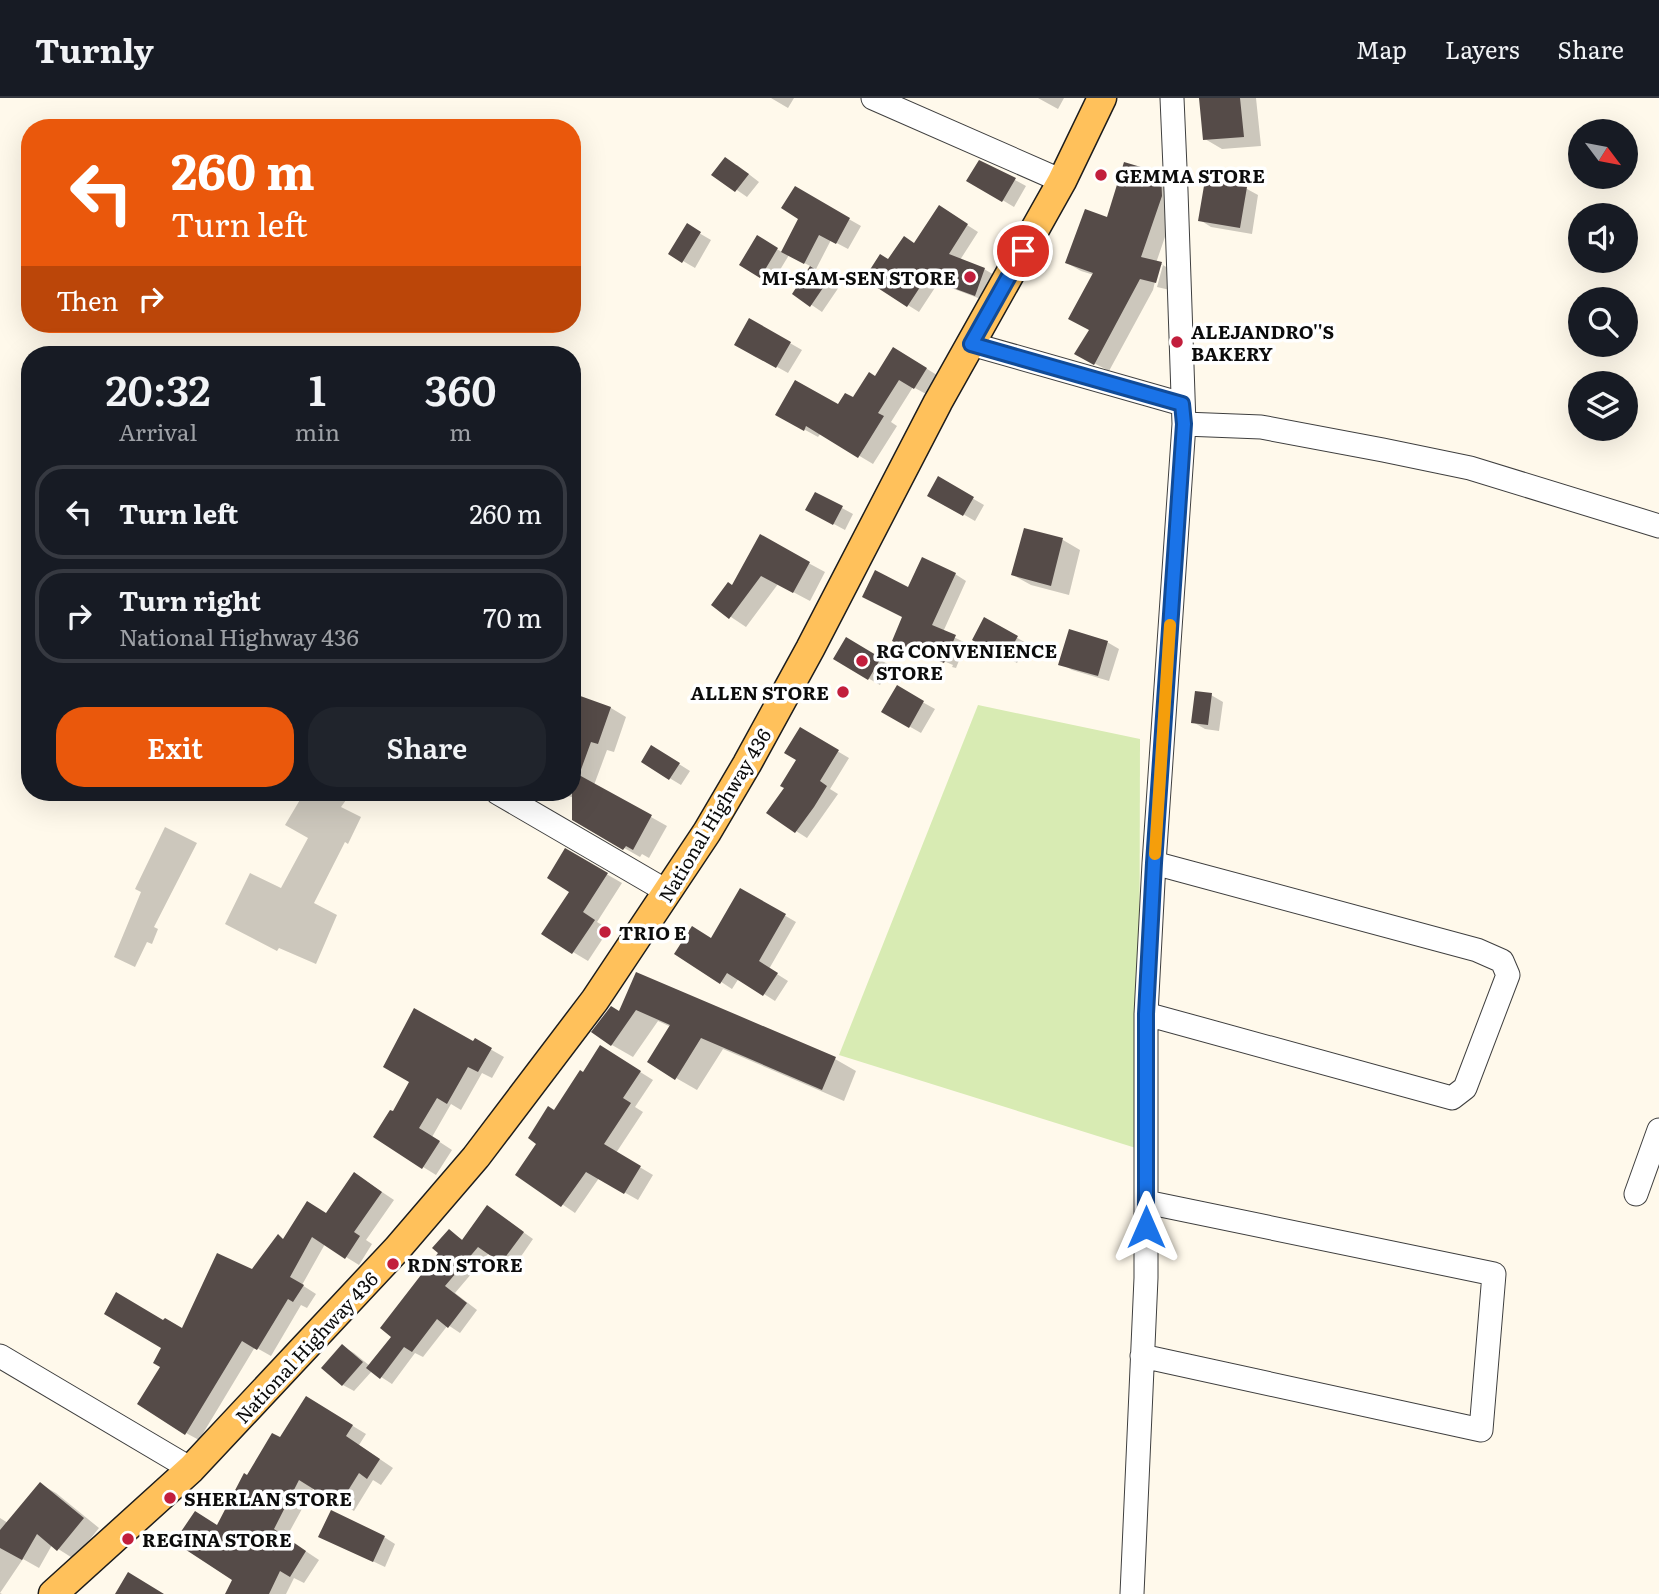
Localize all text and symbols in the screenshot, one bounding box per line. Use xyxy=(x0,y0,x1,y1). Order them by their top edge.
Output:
text: Turnly xyxy=(35,24,154,73)
text: Map xyxy=(1356,31,1407,66)
text: Layers xyxy=(1445,31,1519,66)
text: Share xyxy=(1557,31,1624,66)
north arrow xyxy=(1568,119,1638,189)
map controls xyxy=(1568,119,1638,441)
text: 260 m xyxy=(171,132,315,205)
icon: left xyxy=(56,147,147,238)
place label: GEMMA STORE xyxy=(1115,161,1265,189)
marker: GEMMA STORE xyxy=(1093,167,1109,183)
text: Turn left xyxy=(171,199,308,247)
button: sound xyxy=(1568,203,1638,273)
pin xyxy=(993,221,1053,281)
icon: arrive xyxy=(1004,232,1042,270)
place label: MI-SAM-SEN STORE xyxy=(762,263,956,291)
marker: MI-SAM-SEN STORE xyxy=(962,269,978,285)
text: Then xyxy=(56,280,118,319)
icon: right xyxy=(132,280,170,318)
button: search xyxy=(1568,287,1638,357)
place label: ALEJANDRO''S BAKERY xyxy=(1191,317,1334,367)
marker: ALEJANDRO''S BAKERY xyxy=(1169,334,1185,350)
text: 20:32 xyxy=(105,357,210,419)
text: 1 xyxy=(309,357,326,419)
text: 360 xyxy=(424,357,497,419)
button: layers xyxy=(1568,371,1638,441)
text: Arrival xyxy=(119,414,197,448)
text: min xyxy=(295,414,340,448)
text: m xyxy=(449,414,472,448)
icon: left xyxy=(60,493,98,531)
text: Turn left xyxy=(119,493,238,532)
text: 260 m xyxy=(469,493,542,532)
text: Turn right xyxy=(119,580,261,619)
icon: right xyxy=(60,597,98,635)
text: 70 m xyxy=(483,597,542,636)
text: National Highway 436 xyxy=(119,619,359,653)
place label: RG CONVENIENCE STORE xyxy=(876,636,1057,686)
marker: RG CONVENIENCE STORE xyxy=(854,653,870,669)
place label: ALLEN STORE xyxy=(691,678,829,706)
marker: ALLEN STORE xyxy=(835,684,851,700)
button: Exit xyxy=(56,707,294,787)
button: Share xyxy=(308,707,546,787)
street label: National Highway 436 xyxy=(651,723,777,907)
place label: TRIO E xyxy=(619,918,686,946)
marker: TRIO E xyxy=(597,924,613,940)
position arrow xyxy=(1109,1190,1183,1264)
place label: RDN STORE xyxy=(407,1250,523,1278)
marker: RDN STORE xyxy=(385,1256,401,1272)
street label: National Highway 436 xyxy=(228,1265,384,1429)
place label: SHERLAN STORE xyxy=(184,1484,352,1512)
marker: SHERLAN STORE xyxy=(162,1490,178,1506)
place label: REGINA STORE xyxy=(142,1525,292,1553)
marker: REGINA STORE xyxy=(120,1531,136,1547)

